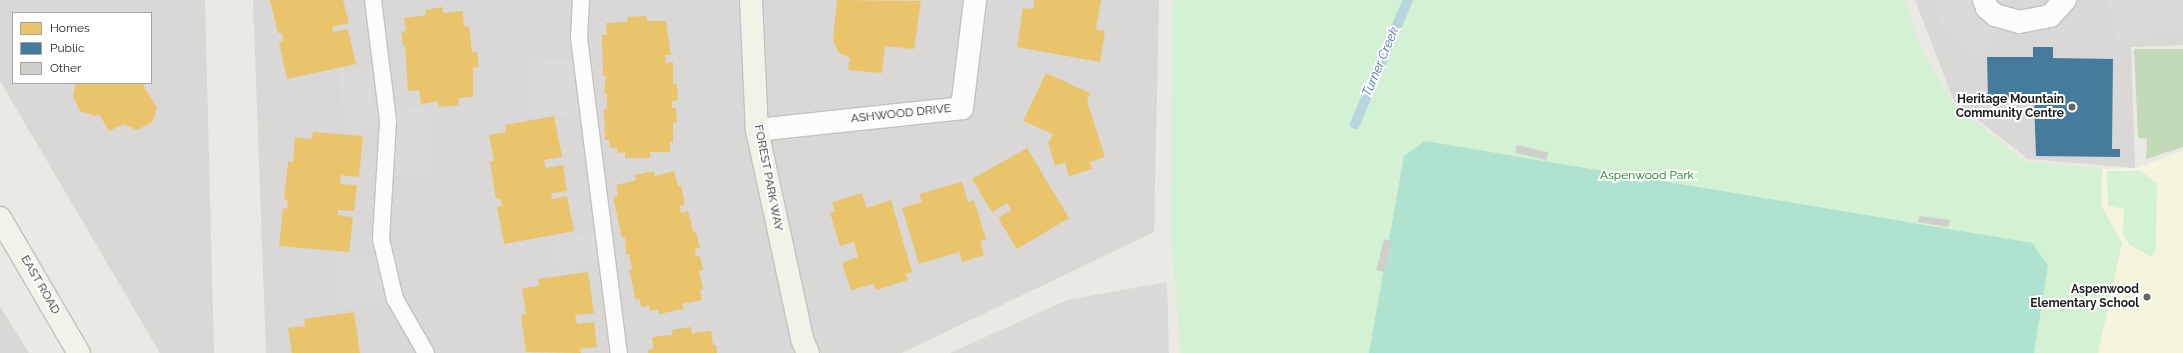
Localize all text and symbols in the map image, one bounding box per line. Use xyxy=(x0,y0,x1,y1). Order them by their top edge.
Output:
legend xyxy=(12,12,152,84)
text: Homes xyxy=(50,21,90,35)
water label: Turner Creek xyxy=(1359,25,1403,99)
text: Public xyxy=(50,41,84,55)
text: Other xyxy=(50,61,81,75)
place label: Heritage Mountain Community Centre xyxy=(1955,93,2064,121)
street label: ASHWOOD DRIVE xyxy=(850,102,952,126)
marker: Heritage Mountain Community Centre xyxy=(2067,102,2077,112)
street label: FOREST PARK WAY xyxy=(751,123,785,233)
park label: Aspenwood Park xyxy=(1600,169,1694,183)
street label: EAST ROAD xyxy=(17,253,63,317)
place label: Aspenwood Elementary School xyxy=(2030,283,2139,311)
marker: Aspenwood Elementary School xyxy=(2142,292,2152,302)

